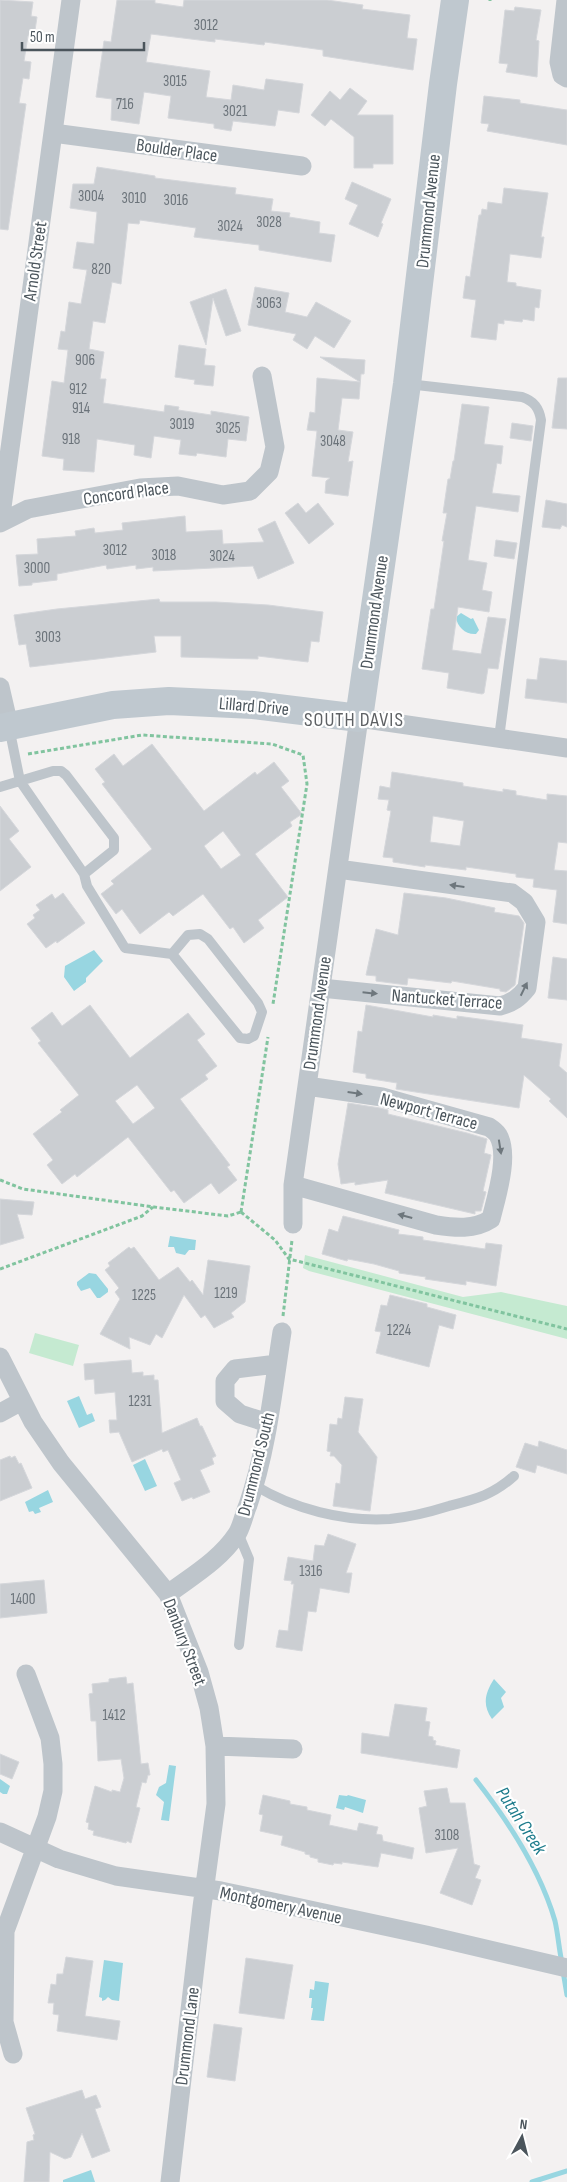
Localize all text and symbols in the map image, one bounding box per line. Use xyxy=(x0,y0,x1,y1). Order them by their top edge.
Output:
house number: 3012 xyxy=(194,16,218,35)
scale bar xyxy=(22,20,145,52)
text: 50 m xyxy=(30,28,55,47)
house number: 3015 xyxy=(163,72,187,91)
house number: 716 xyxy=(116,95,134,114)
house number: 3021 xyxy=(223,102,248,121)
street label: Boulder Place xyxy=(135,134,219,167)
street label: Drummond Avenue xyxy=(412,153,445,269)
house number: 3004 xyxy=(78,187,104,206)
house number: 3010 xyxy=(122,189,146,208)
house number: 3016 xyxy=(164,191,188,210)
house number: 3028 xyxy=(256,213,282,232)
house number: 3024 xyxy=(217,217,243,236)
street label: Arnold Street xyxy=(19,219,52,303)
house number: 820 xyxy=(91,260,111,279)
house number: 3063 xyxy=(256,294,282,313)
house number: 906 xyxy=(75,351,95,370)
house number: 912 xyxy=(69,380,87,399)
house number: 914 xyxy=(72,399,90,418)
house number: 3019 xyxy=(170,415,194,434)
house number: 3025 xyxy=(215,419,241,438)
house number: 918 xyxy=(62,430,80,449)
house number: 3048 xyxy=(320,432,346,451)
street label: Concord Place xyxy=(82,477,170,510)
house number: 3012 xyxy=(103,541,127,560)
house number: 3018 xyxy=(152,546,176,565)
house number: 3024 xyxy=(209,547,235,566)
street label: Drummond Avenue xyxy=(356,554,393,670)
house number: 3000 xyxy=(24,559,50,578)
house number: 3003 xyxy=(35,628,61,647)
street label: Lillard Drive xyxy=(218,693,290,720)
district label: SOUTH DAVIS xyxy=(304,708,404,732)
one-way arrow xyxy=(448,882,464,890)
street label: Drummond Avenue xyxy=(299,955,336,1071)
one-way arrow xyxy=(520,982,528,996)
street label: Nantucket Terrace xyxy=(391,985,503,1014)
one-way arrow xyxy=(362,989,378,997)
street label: Newport Terrace xyxy=(378,1088,480,1135)
one-way arrow xyxy=(348,1089,364,1097)
one-way arrow xyxy=(497,1139,505,1155)
one-way arrow xyxy=(398,1212,413,1220)
house number: 1219 xyxy=(214,1284,238,1303)
house number: 1225 xyxy=(132,1286,156,1305)
house number: 1224 xyxy=(387,1321,411,1340)
house number: 1231 xyxy=(128,1392,152,1411)
street label: Drummond South xyxy=(233,1410,280,1518)
house number: 1316 xyxy=(299,1562,323,1581)
house number: 1400 xyxy=(11,1590,35,1609)
street label: Danbury Street xyxy=(158,1596,211,1689)
house number: 1412 xyxy=(102,1706,126,1725)
water label: Putah Creek xyxy=(490,1783,552,1860)
house number: 3108 xyxy=(435,1826,459,1845)
street label: Montgomery Avenue xyxy=(218,1882,344,1929)
street label: Drummond Lane xyxy=(171,1986,204,2086)
north arrow xyxy=(497,2112,547,2162)
text: N xyxy=(519,2116,528,2133)

